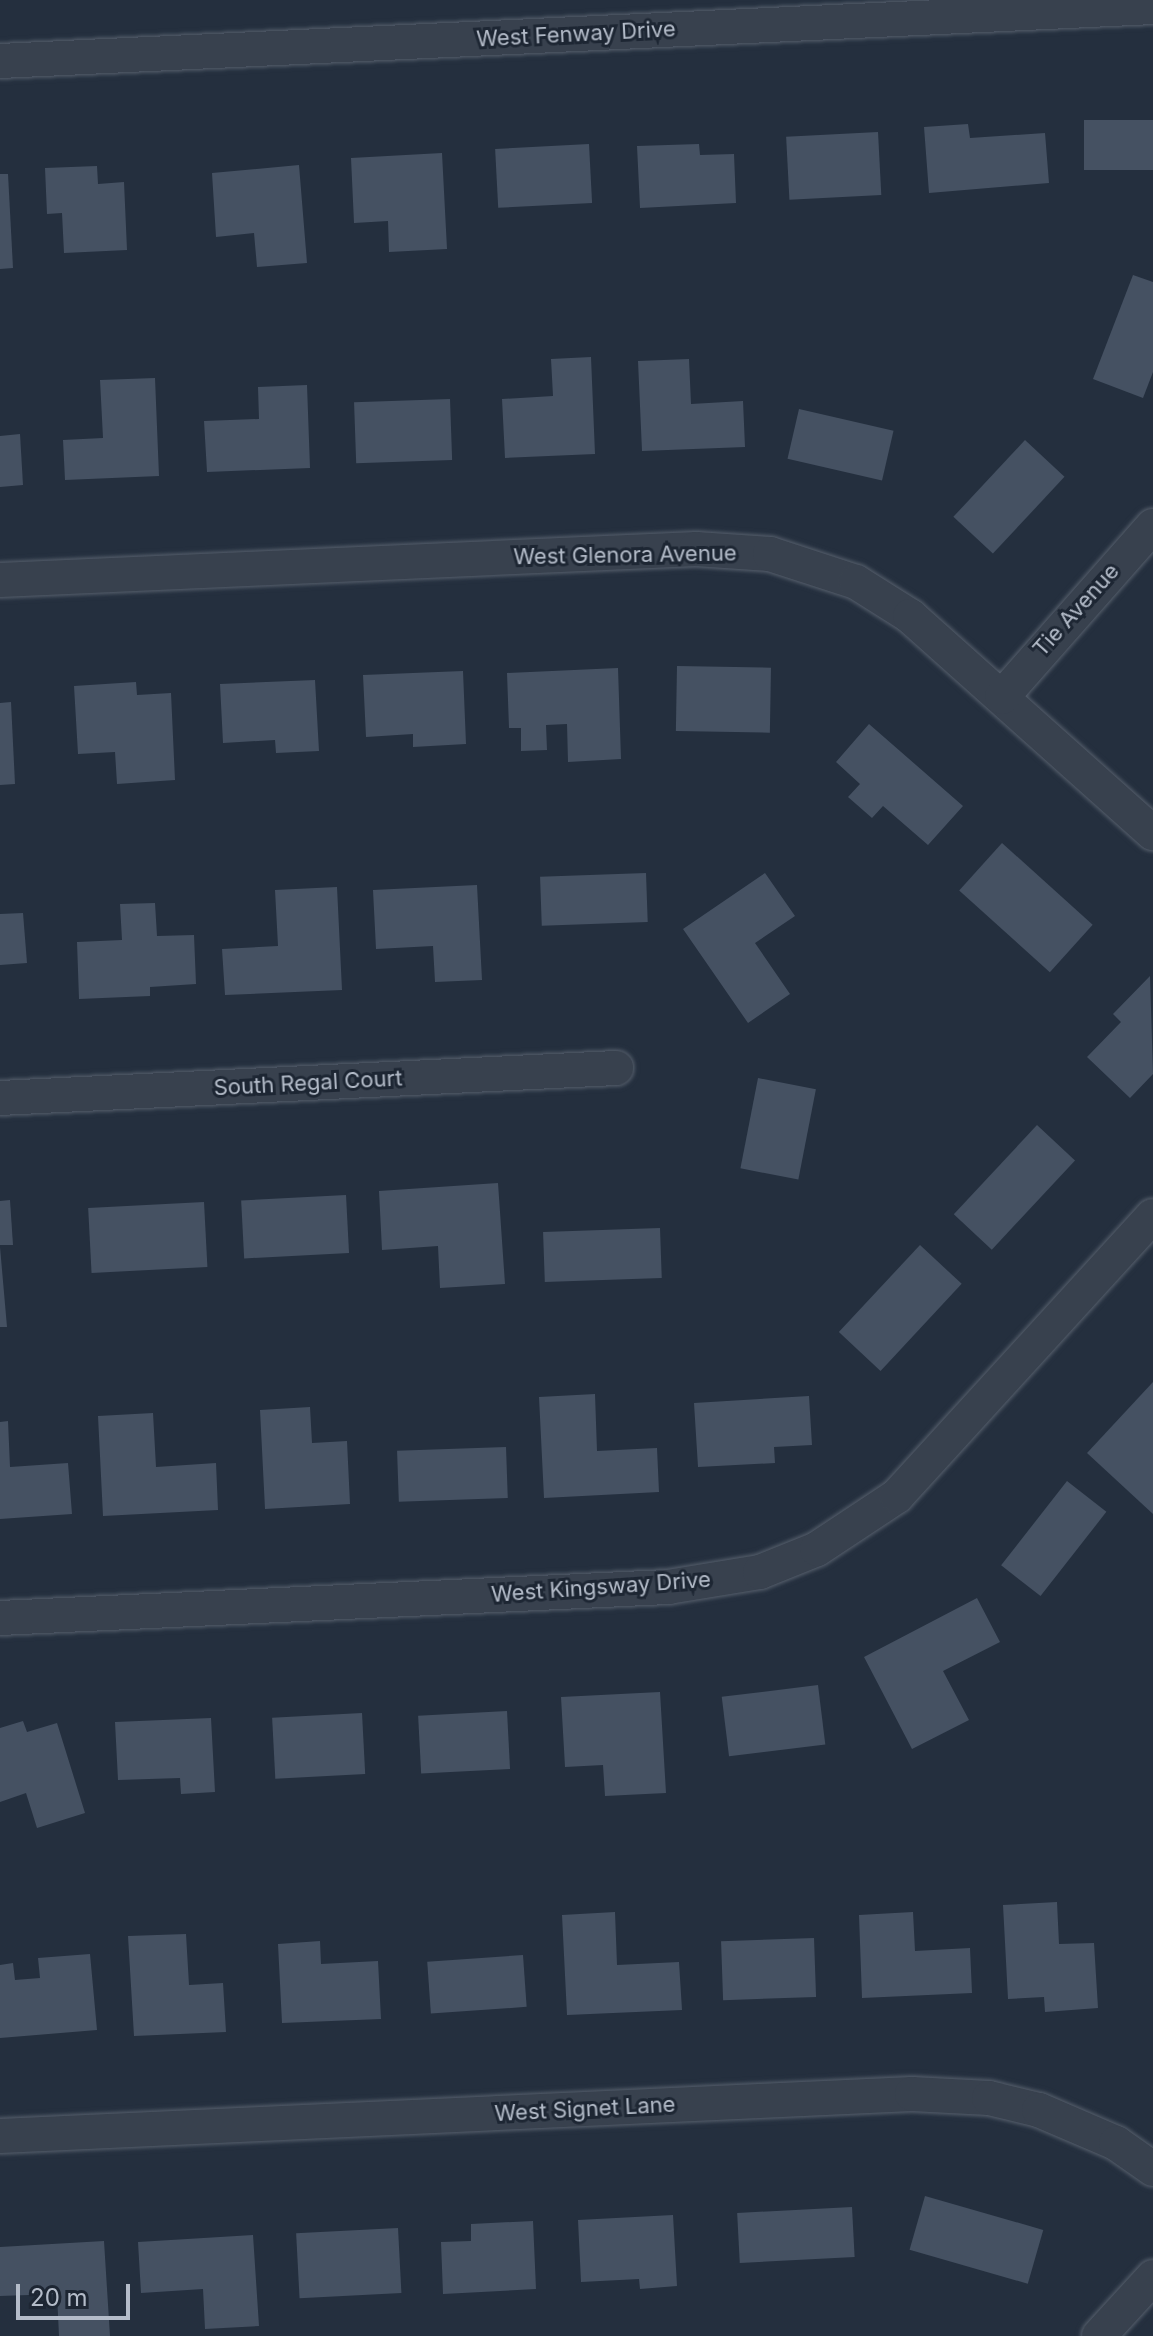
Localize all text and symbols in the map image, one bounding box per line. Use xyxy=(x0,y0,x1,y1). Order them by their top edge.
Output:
street label: West Fenway Drive xyxy=(476,16,676,52)
street label: West Glenora Avenue xyxy=(513,540,737,570)
street label: Tie Avenue xyxy=(1027,558,1125,662)
street label: South Regal Court xyxy=(213,1065,403,1101)
street label: West Kingsway Drive xyxy=(490,1566,712,1608)
street label: West Signet Lane xyxy=(494,2091,676,2127)
scale bar xyxy=(20,2268,134,2318)
text: 20 m xyxy=(30,2283,88,2312)

